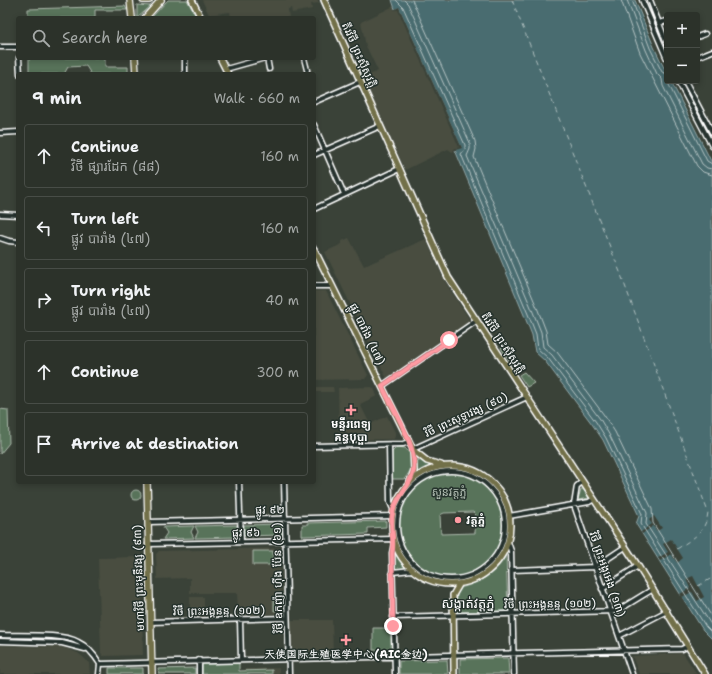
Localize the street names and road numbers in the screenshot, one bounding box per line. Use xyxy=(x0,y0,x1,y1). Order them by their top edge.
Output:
street label: តីរវិថី ព្រះស៊ីសុវត្តិ xyxy=(338,20,380,90)
street label: ផ្លូវ បារាំង (៤៧) xyxy=(344,301,388,368)
street label: តីរវិថី ព្រះស៊ីសុវត្តិ xyxy=(478,309,529,376)
street label: វិថី ព្រះសុទ្ធាវង្ស (៩០) xyxy=(421,389,510,441)
street label: ផ្លូវ ៩២ xyxy=(255,502,285,520)
street label: វិថី ឧកញ៉ា ហ៊ីង ប៉ែន (៦១) xyxy=(269,522,286,634)
street label: មហាវិថី ព្រះមុនីវង្ស (៩៣) xyxy=(129,525,148,631)
street label: ផ្លូវ ៩៦ xyxy=(232,525,260,543)
street label: វិថី ព្រះអង្គអេង (១៣) xyxy=(585,529,629,619)
street label: វិថី ព្រះអង្គនន្ទ (១០២) xyxy=(503,595,596,612)
street label: វិថី ព្រះអង្គនន្ទ (១០២) xyxy=(172,602,265,619)

